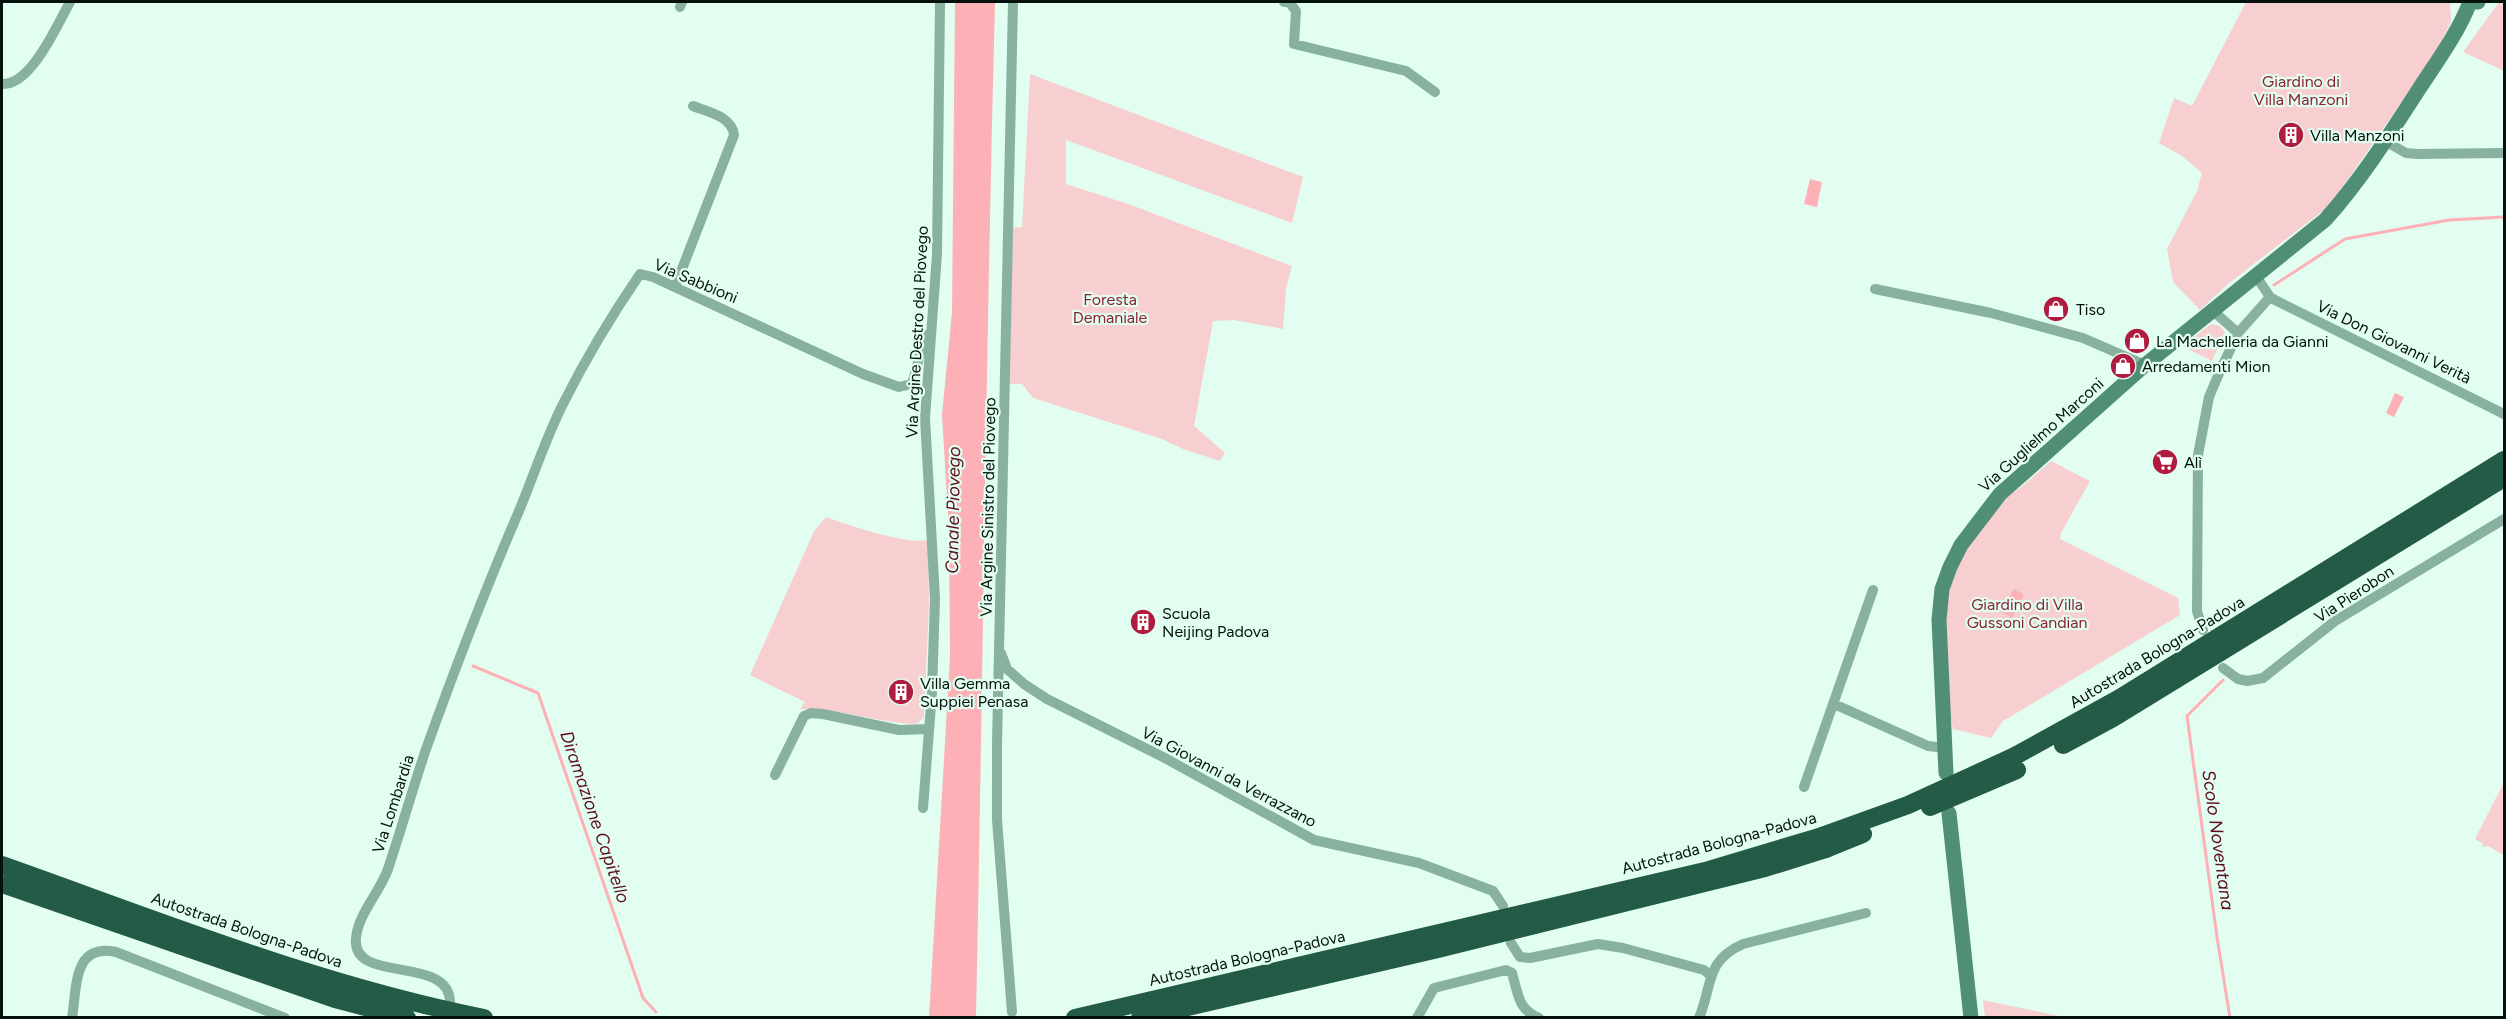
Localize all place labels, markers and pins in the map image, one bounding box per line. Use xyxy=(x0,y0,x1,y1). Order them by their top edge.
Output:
building icon: Villa Manzoni xyxy=(2276,120,2306,150)
place label: Villa Manzoni xyxy=(2310,126,2404,145)
shop icon: Tiso xyxy=(2041,294,2071,324)
place label: Tiso xyxy=(2076,300,2105,319)
shop icon: La Machelleria da Gianni xyxy=(2122,326,2152,356)
place label: La Machelleria da Gianni xyxy=(2156,332,2329,351)
shop icon: Arredamenti Mion xyxy=(2108,351,2138,381)
place label: Arredamenti Mion xyxy=(2142,357,2270,376)
supermarket icon: Alì xyxy=(2150,447,2180,477)
place label: Alì xyxy=(2184,453,2202,472)
place label: Scuola Neijing Padova xyxy=(1162,604,1269,641)
building icon: Scuola Neijing Padova xyxy=(1128,607,1158,637)
place label: Villa Gemma Suppiei Penasa xyxy=(920,674,1028,711)
building icon: Villa Gemma Suppiei Penasa xyxy=(886,677,916,707)

